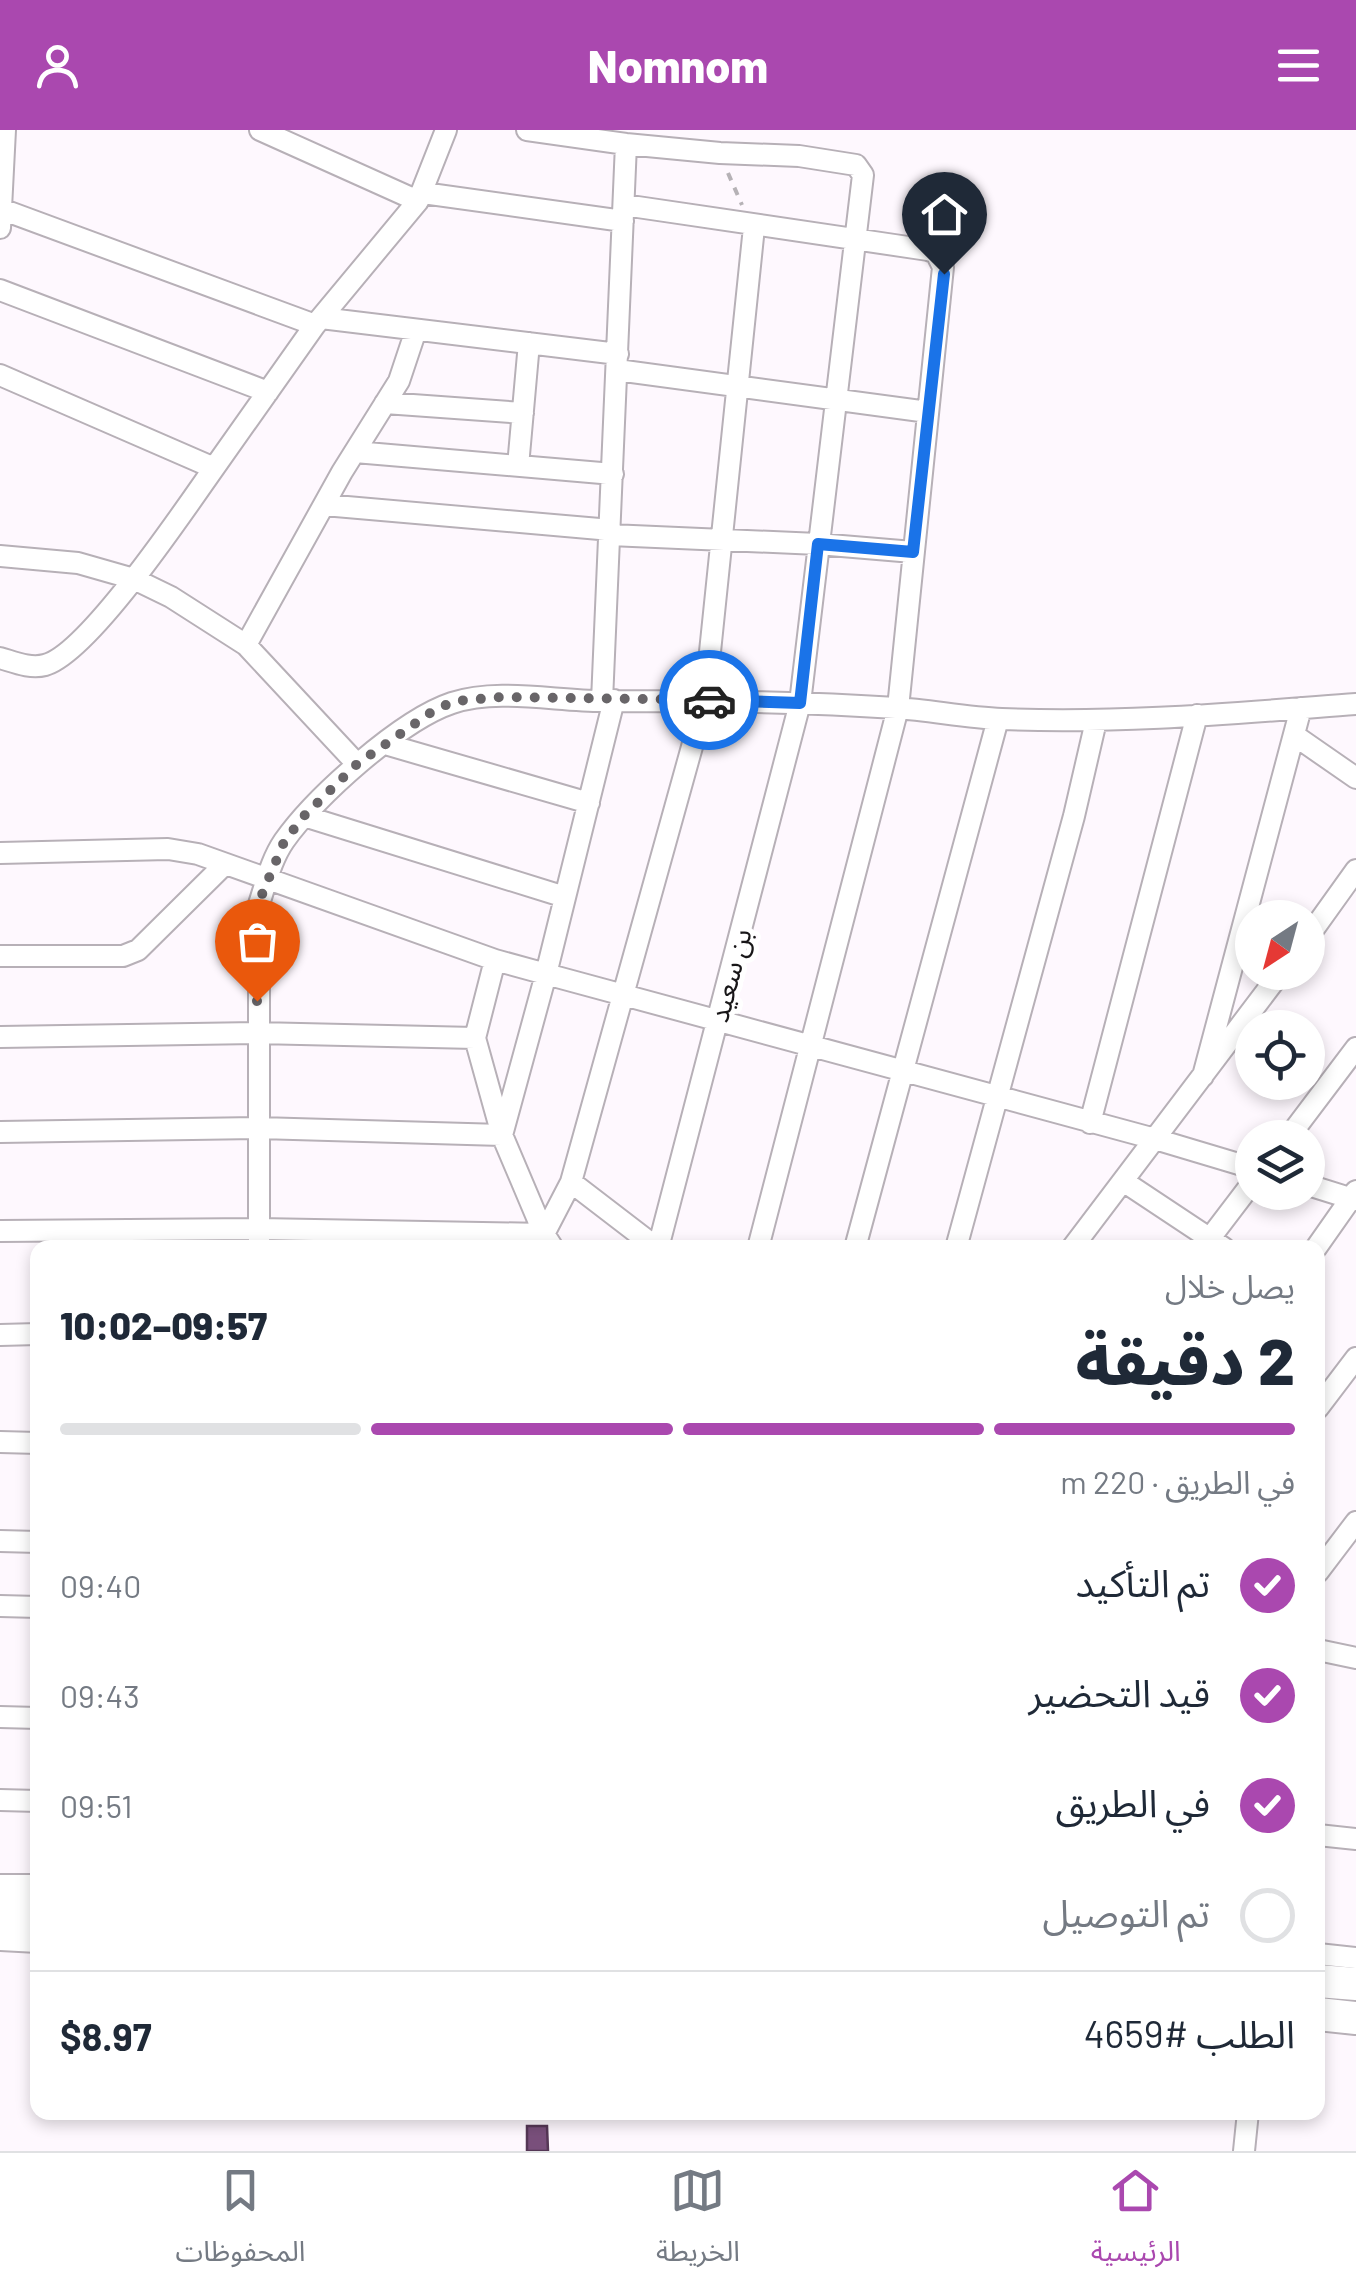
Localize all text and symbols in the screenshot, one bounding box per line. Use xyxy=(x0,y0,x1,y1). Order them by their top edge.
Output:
icon: person xyxy=(30,38,85,93)
text: Nomnom xyxy=(588,38,768,92)
icon: menu xyxy=(1271,38,1326,93)
pin xyxy=(902,172,987,275)
icon: home xyxy=(917,187,972,242)
courier xyxy=(659,650,759,750)
icon: car xyxy=(682,673,737,728)
pin xyxy=(215,899,300,1002)
north arrow xyxy=(1235,900,1325,990)
map controls xyxy=(1235,900,1325,1210)
icon: bag xyxy=(230,914,285,969)
street label: بن سعيد xyxy=(700,924,759,1026)
button: locate xyxy=(1235,1010,1325,1100)
button: layers xyxy=(1235,1120,1325,1210)
text: يصل خلال xyxy=(1165,1266,1295,1304)
text: 09:57–10:02 xyxy=(60,1302,267,1348)
text: 2 دقيقة xyxy=(1075,1320,1295,1398)
text: في الطريق · 220 m xyxy=(1060,1462,1295,1500)
icon: check xyxy=(1240,1558,1295,1613)
text: تم التأكيد xyxy=(1076,1559,1210,1605)
text: 09:40 xyxy=(60,1566,141,1604)
icon: check xyxy=(1240,1668,1295,1723)
text: قيد التحضير xyxy=(1028,1669,1210,1715)
text: 09:43 xyxy=(60,1676,140,1714)
icon: check xyxy=(1240,1778,1295,1833)
text: في الطريق xyxy=(1056,1779,1210,1825)
text: 09:51 xyxy=(60,1786,132,1824)
text: تم التوصيل xyxy=(1042,1889,1210,1935)
text: الطلب #4659 xyxy=(1084,2010,1295,2056)
text: $8.97 xyxy=(60,2013,152,2059)
tab: المحفوظات xyxy=(175,2163,305,2282)
tab: الخريطة xyxy=(656,2163,740,2282)
tab: الرئيسية xyxy=(1091,2163,1181,2282)

